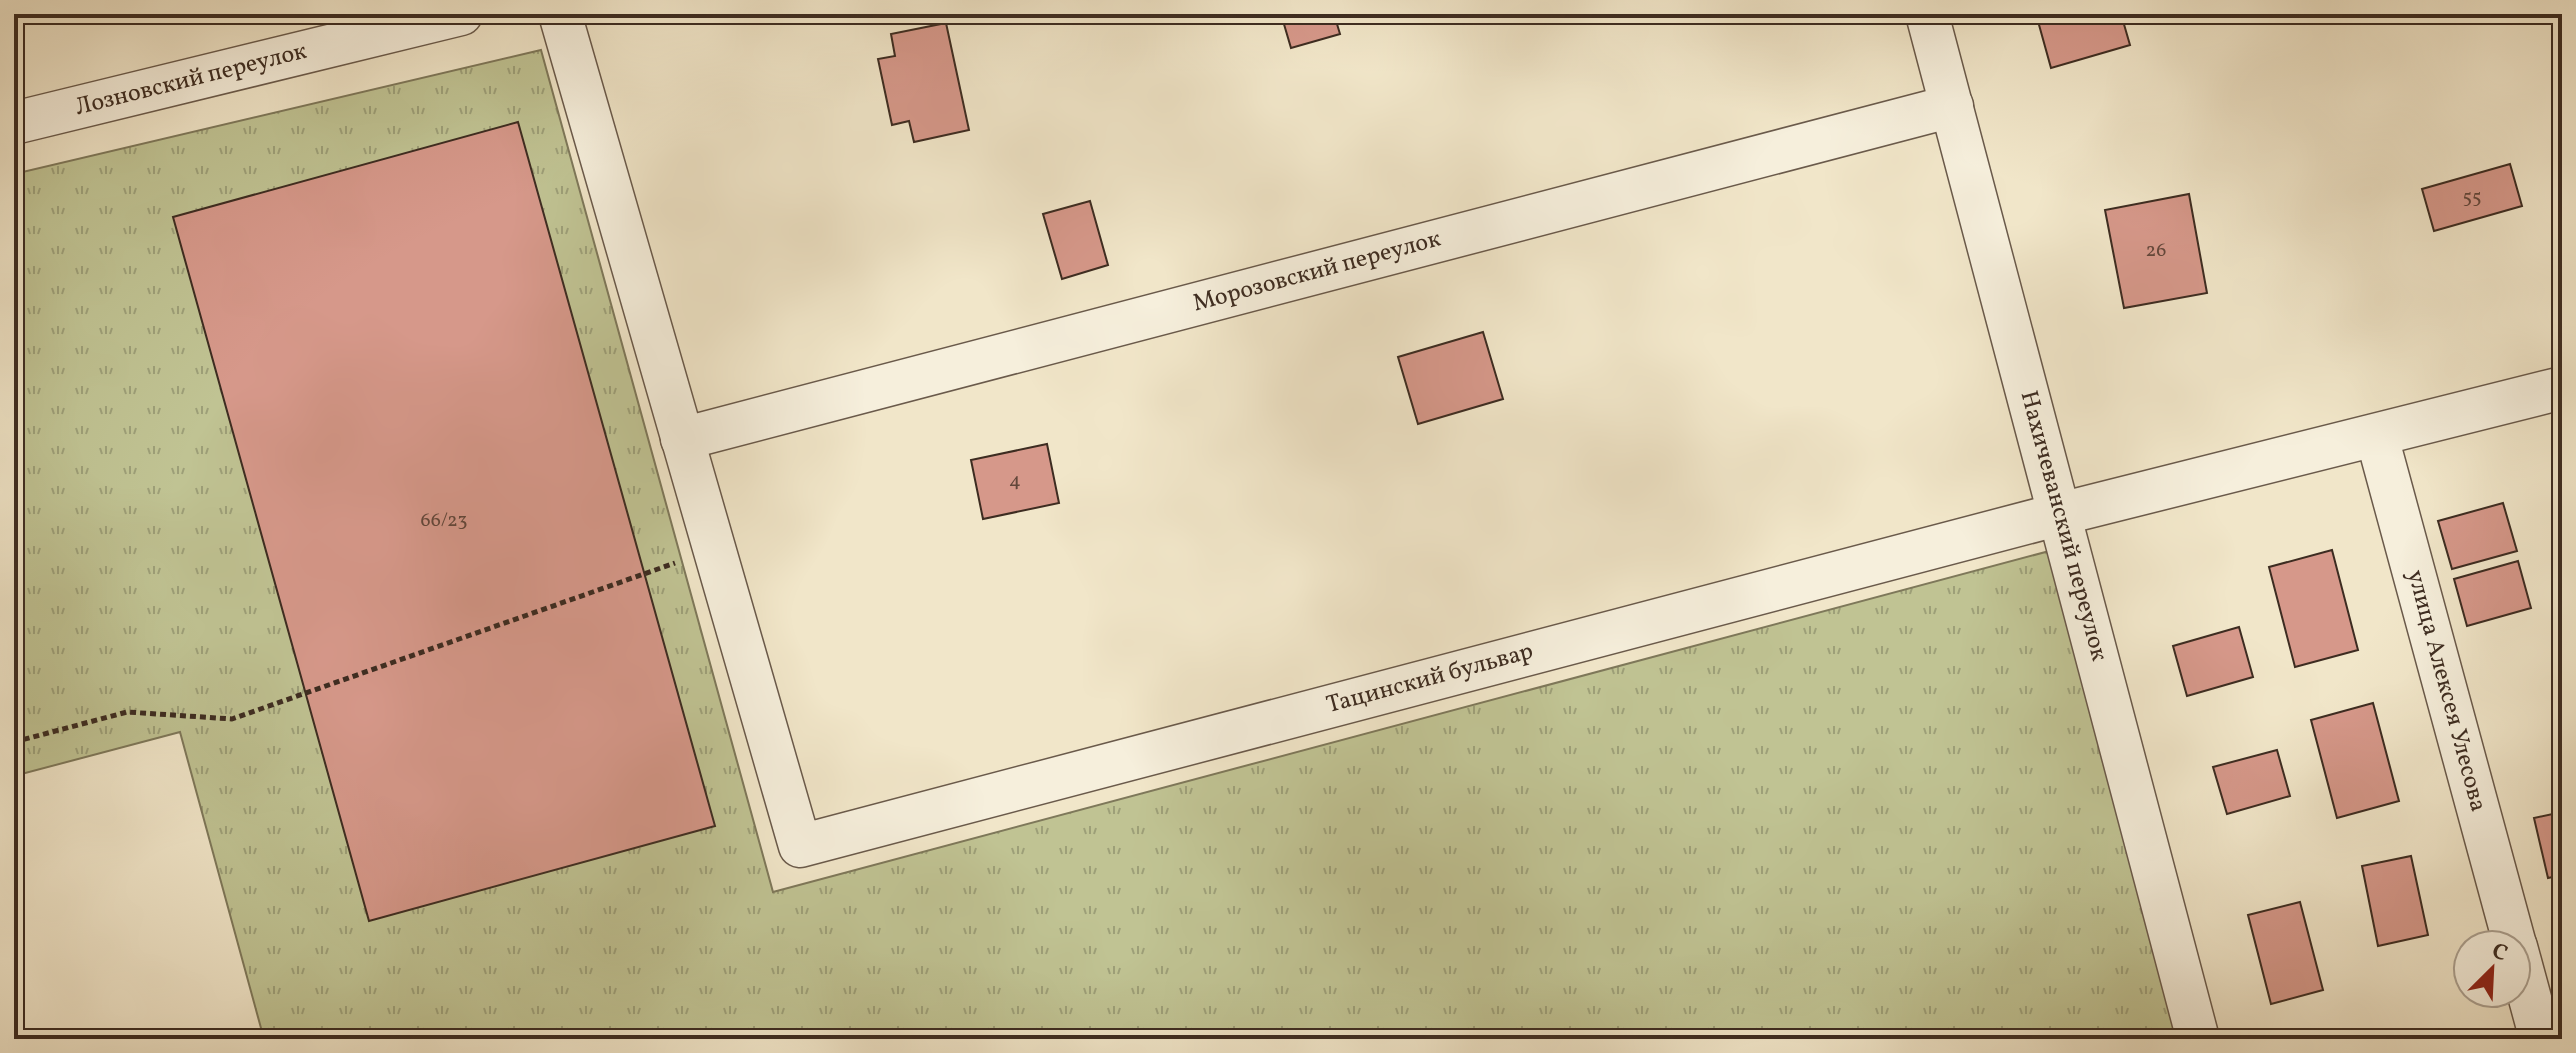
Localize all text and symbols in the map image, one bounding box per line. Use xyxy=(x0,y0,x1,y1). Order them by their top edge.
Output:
street label: Лозновский переулок xyxy=(72,35,311,125)
house number: 55 xyxy=(2462,184,2482,212)
street label: Морозовский переулок xyxy=(1189,223,1445,321)
house number: 26 xyxy=(2146,237,2166,265)
street label: Нахичеванский переулок xyxy=(2011,387,2116,665)
house number: 4 xyxy=(1009,467,1021,495)
house number: 66/23 xyxy=(421,507,467,535)
street label: улица Алексея Улесова xyxy=(2397,566,2495,816)
street label: Тацинский бульвар xyxy=(1323,635,1537,723)
north arrow xyxy=(2452,929,2532,1009)
text: С xyxy=(2486,936,2512,970)

